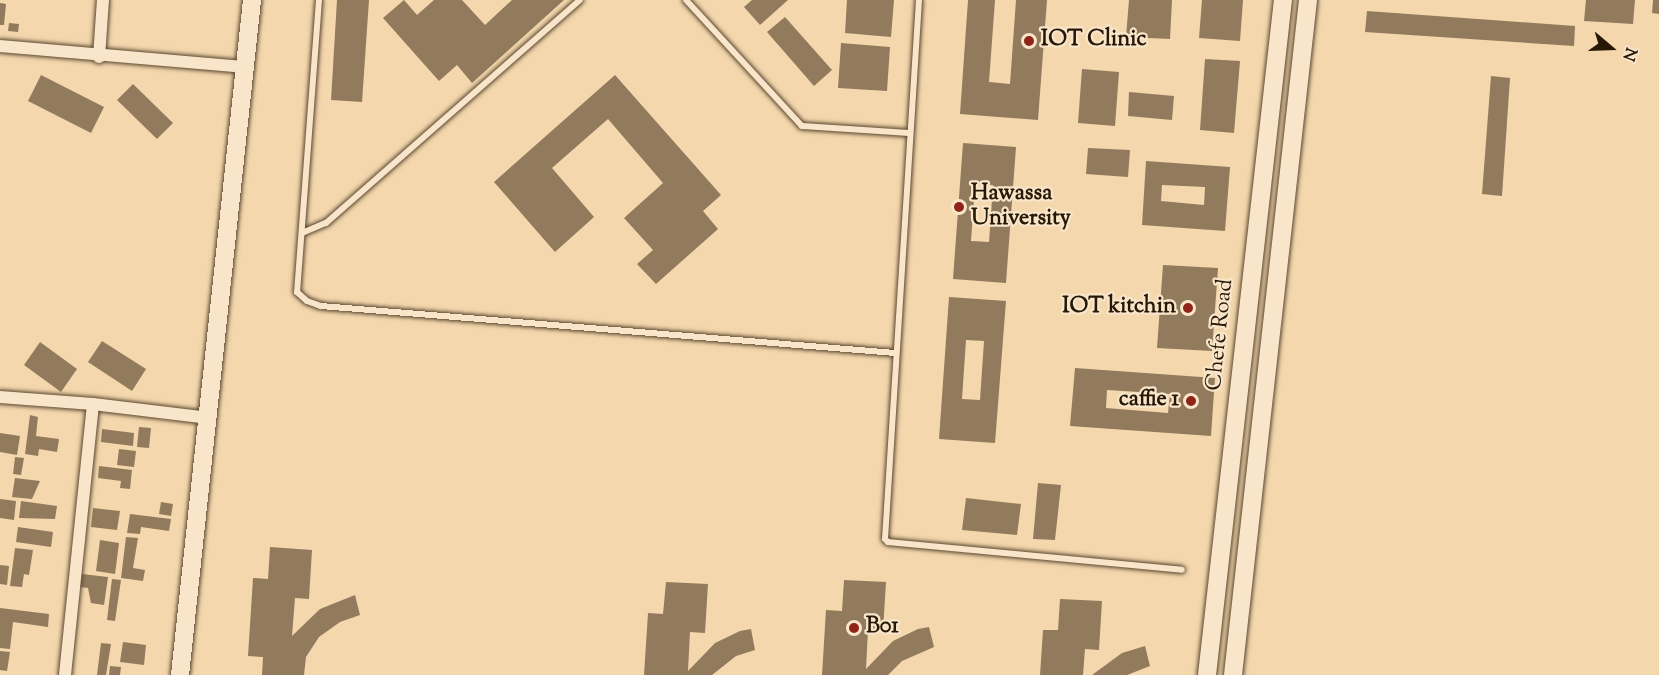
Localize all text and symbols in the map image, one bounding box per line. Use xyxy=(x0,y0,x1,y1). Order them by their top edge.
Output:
north arrow xyxy=(1581,18,1641,78)
place label: IOT Clinic xyxy=(1041,28,1146,54)
marker: IOT Clinic xyxy=(1022,34,1036,48)
text: N xyxy=(1616,44,1641,64)
place label: Hawassa University xyxy=(971,181,1071,232)
marker: Hawassa University xyxy=(952,200,966,214)
street label: Chefe Road xyxy=(1202,278,1240,392)
place label: IOT kitchin xyxy=(1062,295,1176,321)
marker: IOT kitchin xyxy=(1181,301,1195,315)
place label: caffie 1 xyxy=(1119,388,1179,414)
marker: caffie 1 xyxy=(1184,394,1198,408)
place label: B01 xyxy=(866,615,899,641)
marker: B01 xyxy=(847,621,861,635)

